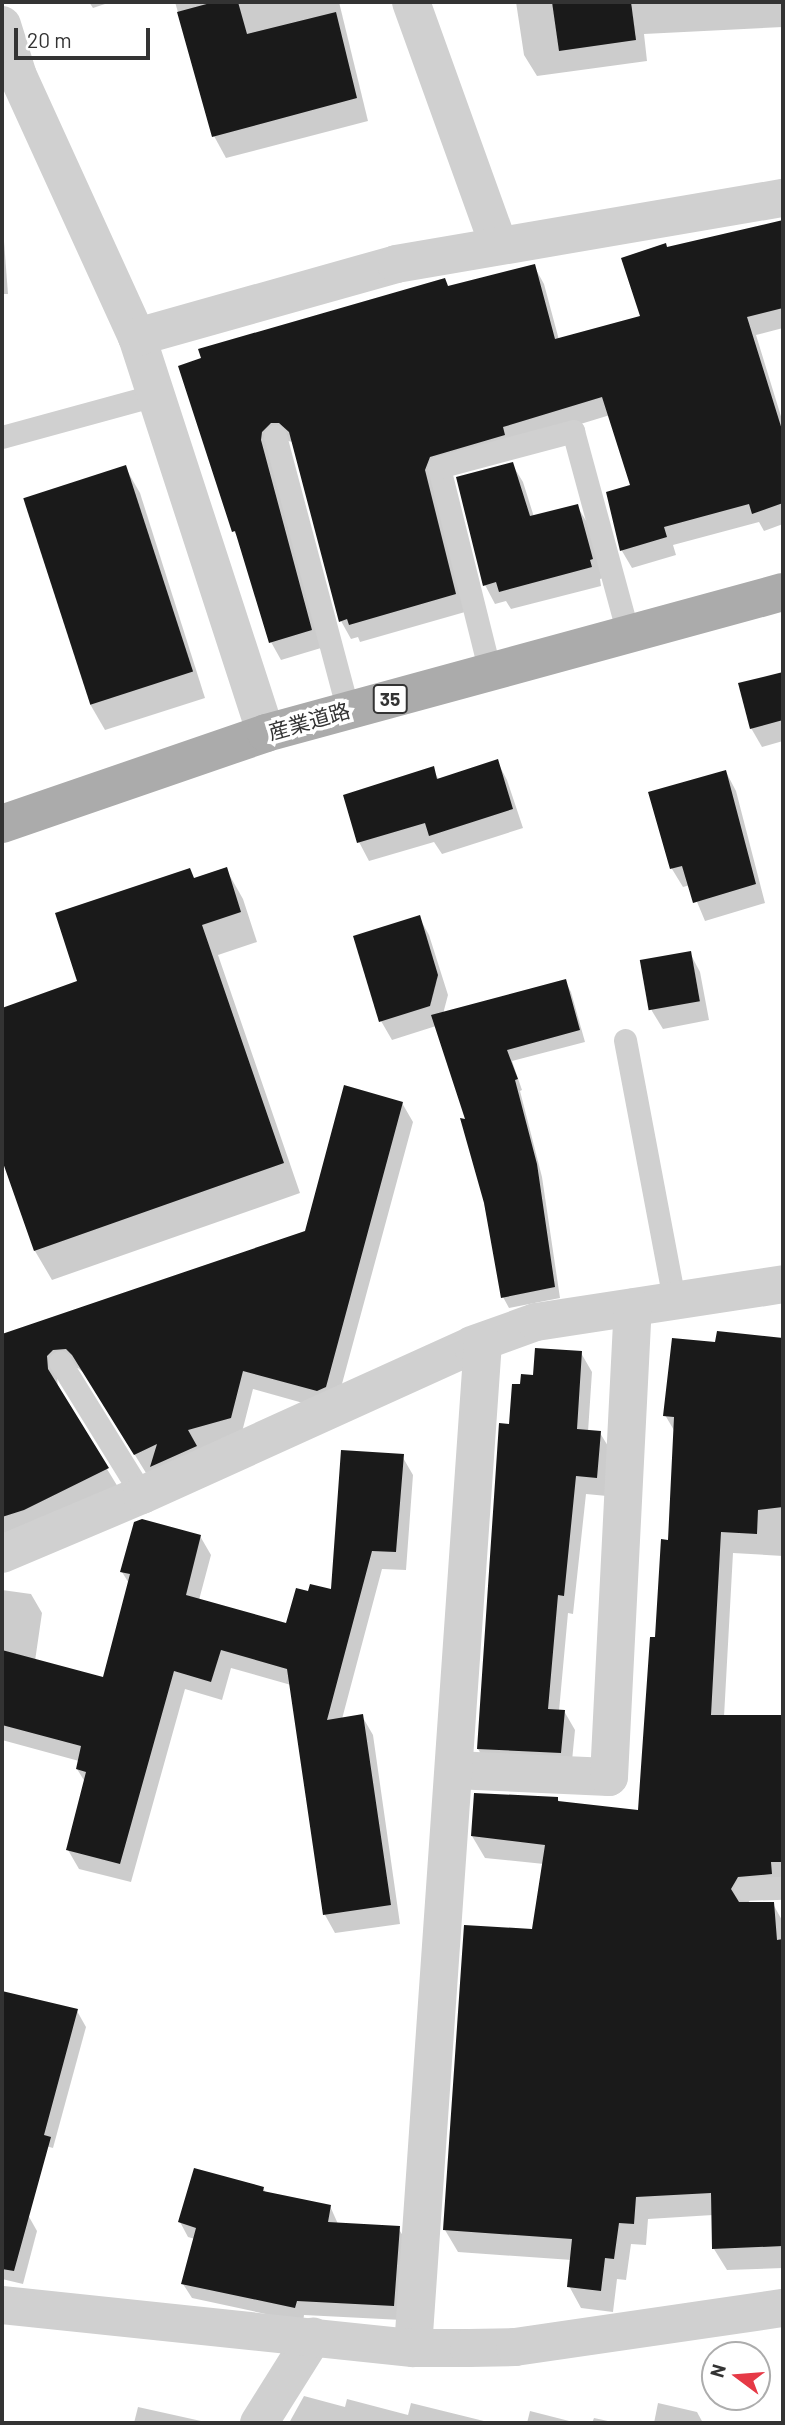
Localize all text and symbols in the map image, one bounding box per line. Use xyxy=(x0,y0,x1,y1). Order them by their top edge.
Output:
scale bar xyxy=(18,14,154,58)
text: 20 m xyxy=(27,27,72,52)
road number: 35 xyxy=(372,684,408,714)
street label: 産業道路 xyxy=(265,697,353,745)
north arrow xyxy=(701,2341,771,2411)
text: N xyxy=(704,2361,730,2380)

